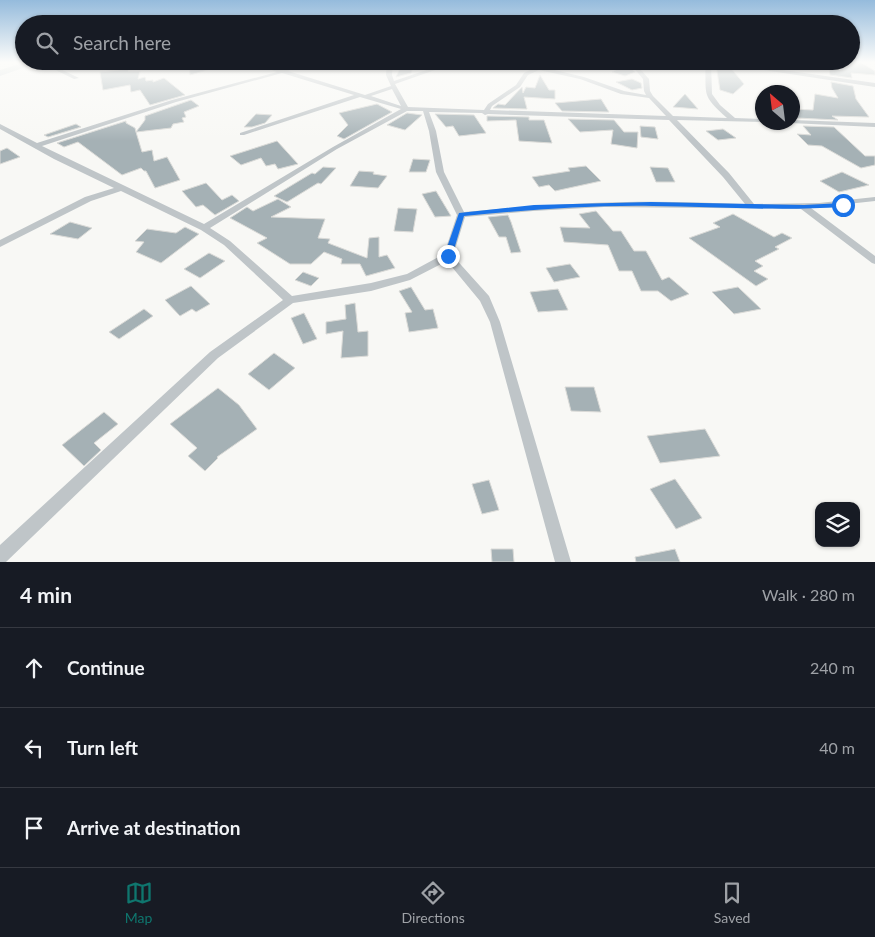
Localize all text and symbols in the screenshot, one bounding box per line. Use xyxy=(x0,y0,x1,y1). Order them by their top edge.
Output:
search box xyxy=(15,15,860,70)
icon: search xyxy=(33,29,61,57)
text: Search here xyxy=(73,31,171,54)
north arrow xyxy=(755,85,800,130)
route start xyxy=(832,194,855,217)
route end xyxy=(437,245,460,268)
map controls xyxy=(815,502,860,547)
button: layers xyxy=(815,502,860,547)
text: 4 min xyxy=(20,582,72,607)
text: Walk · 280 m xyxy=(762,585,855,604)
icon: ahead xyxy=(20,654,48,682)
text: Continue xyxy=(67,656,145,679)
text: 240 m xyxy=(810,658,855,677)
icon: left xyxy=(20,734,48,762)
text: Turn left xyxy=(67,736,138,759)
text: 40 m xyxy=(819,738,855,757)
icon: arrive xyxy=(20,814,48,842)
text: Arrive at destination xyxy=(67,816,240,839)
tab: Map xyxy=(125,879,153,926)
tab: Directions xyxy=(402,879,465,926)
tab: Saved xyxy=(714,879,750,926)

